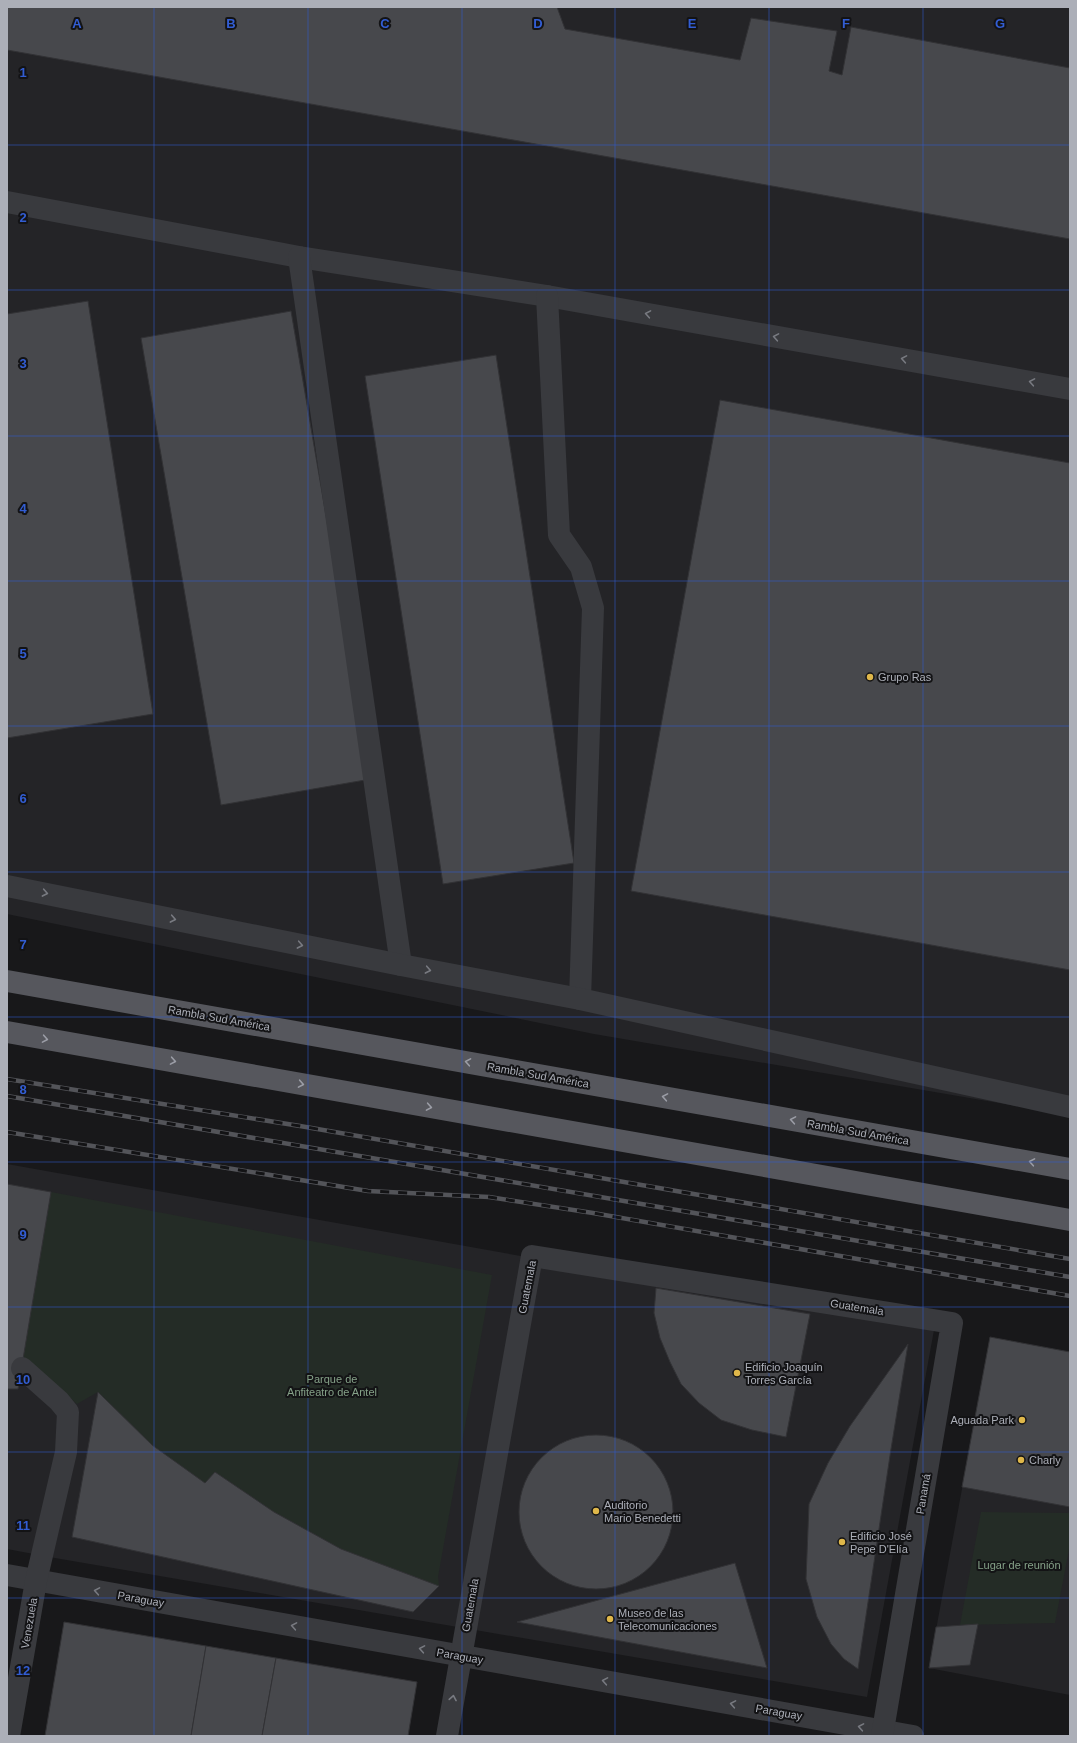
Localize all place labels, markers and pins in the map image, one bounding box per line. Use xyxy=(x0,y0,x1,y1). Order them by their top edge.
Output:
place label: Grupo Ras xyxy=(878,671,932,683)
marker: Grupo Ras xyxy=(865,672,875,682)
place label: Edificio Joaquín Torres García xyxy=(745,1361,823,1386)
marker: Edificio Joaquín Torres García xyxy=(732,1368,742,1378)
place label: Aguada Park xyxy=(950,1414,1014,1426)
marker: Aguada Park xyxy=(1017,1415,1027,1425)
place label: Charly xyxy=(1029,1454,1061,1466)
marker: Charly xyxy=(1016,1455,1026,1465)
place label: Auditorio Mario Benedetti xyxy=(604,1499,681,1524)
marker: Auditorio Mario Benedetti xyxy=(591,1506,601,1516)
place label: Edificio José Pepe D'Elía xyxy=(850,1530,912,1555)
marker: Edificio José Pepe D'Elía xyxy=(837,1537,847,1547)
place label: Museo de las Telecomunicaciones xyxy=(618,1607,718,1632)
marker: Museo de las Telecomunicaciones xyxy=(605,1614,615,1624)

